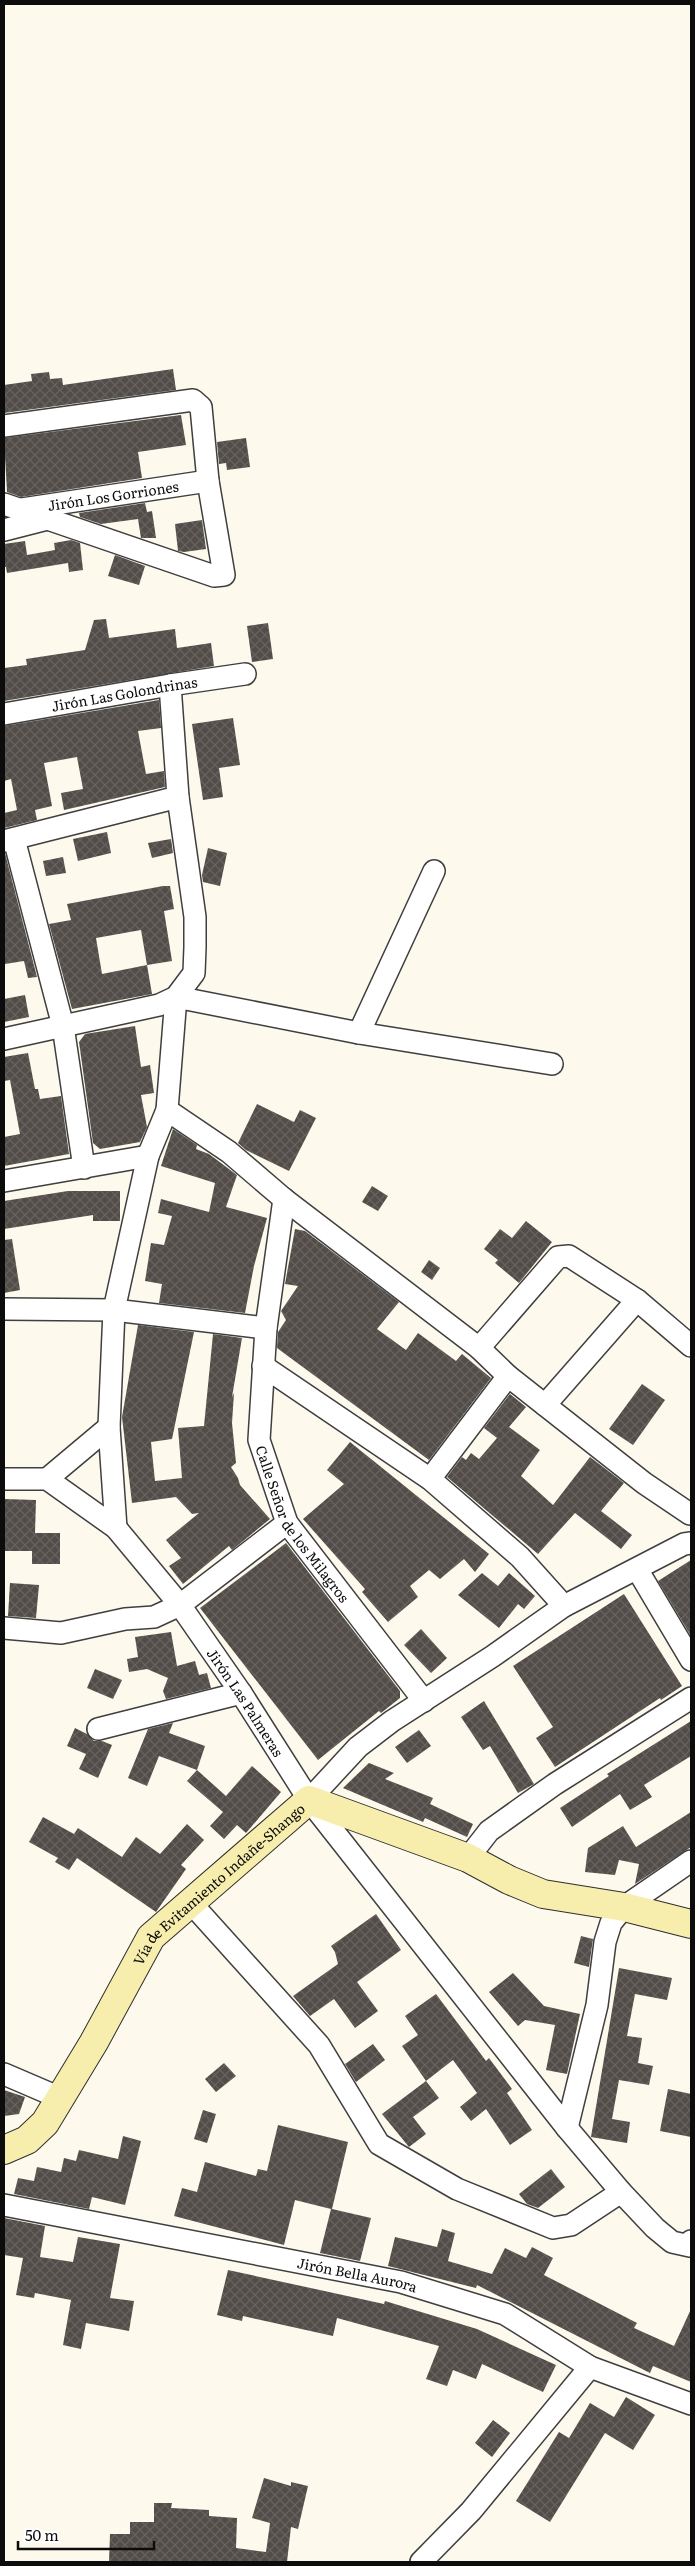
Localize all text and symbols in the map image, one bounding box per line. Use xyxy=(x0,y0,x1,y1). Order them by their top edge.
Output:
street label: Jirón Los Gorriones xyxy=(46,476,180,515)
street label: Jirón Las Golondrinas xyxy=(50,671,198,716)
street label: Calle Señor de los Milagros xyxy=(252,1443,354,1606)
street label: Jirón Las Palmeras xyxy=(203,1644,289,1760)
street label: Vía de Evitamiento Indañe-Shango xyxy=(128,1798,309,1968)
street label: Jirón Bella Aurora xyxy=(295,2252,420,2297)
scale bar xyxy=(18,2518,154,2550)
text: 50 m xyxy=(25,2523,59,2546)

